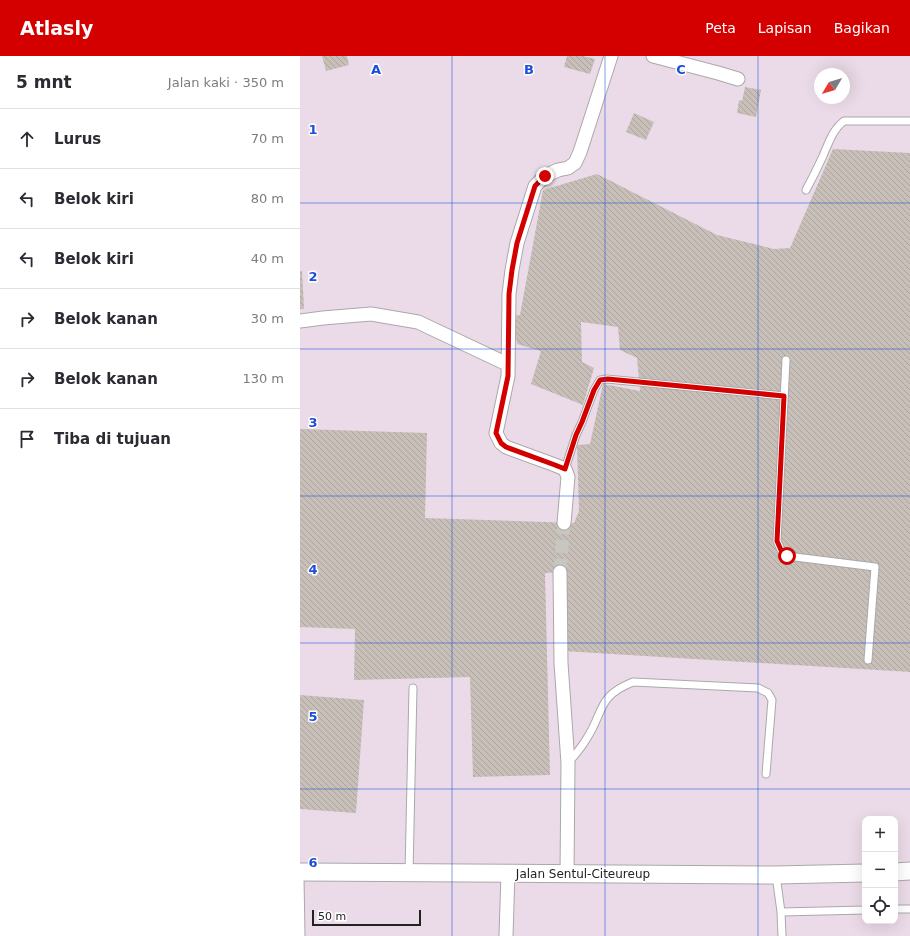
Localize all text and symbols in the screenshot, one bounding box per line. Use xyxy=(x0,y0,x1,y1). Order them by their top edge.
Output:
text: Atlasly xyxy=(20,17,93,39)
text: Peta xyxy=(705,20,736,36)
text: Lapisan xyxy=(758,20,812,36)
text: Bagikan xyxy=(834,20,890,36)
text: A xyxy=(371,62,381,77)
text: B xyxy=(524,62,534,77)
text: C xyxy=(676,62,686,77)
north arrow xyxy=(814,68,850,104)
text: 5 mnt xyxy=(16,72,72,92)
text: Jalan kaki · 350 m xyxy=(168,75,284,90)
text: 1 xyxy=(308,122,318,137)
icon: ahead xyxy=(16,128,38,150)
text: Lurus xyxy=(54,130,101,148)
text: 70 m xyxy=(251,131,284,146)
route end xyxy=(536,167,554,185)
icon: left xyxy=(16,188,38,210)
text: Belok kiri xyxy=(54,190,134,208)
text: 80 m xyxy=(251,191,284,206)
icon: left xyxy=(16,248,38,270)
text: Belok kiri xyxy=(54,250,134,268)
text: 40 m xyxy=(251,251,284,266)
text: 2 xyxy=(308,269,318,284)
icon: right xyxy=(16,308,38,330)
text: Belok kanan xyxy=(54,310,158,328)
text: 30 m xyxy=(251,311,284,326)
icon: right xyxy=(16,368,38,390)
text: Belok kanan xyxy=(54,370,158,388)
text: 130 m xyxy=(242,371,284,386)
text: 3 xyxy=(308,415,318,430)
icon: arrive xyxy=(16,428,38,450)
text: Tiba di tujuan xyxy=(54,430,171,448)
route start xyxy=(778,547,796,565)
text: 4 xyxy=(308,562,318,577)
text: 5 xyxy=(308,709,318,724)
map controls xyxy=(862,816,898,924)
button: + xyxy=(862,816,898,852)
button: − xyxy=(862,852,898,888)
text: 6 xyxy=(308,855,318,870)
street label: Jalan Sentul-Citeureup xyxy=(515,867,650,881)
button: locate xyxy=(862,888,898,924)
scale bar xyxy=(312,908,421,927)
text: 50 m xyxy=(318,910,346,923)

